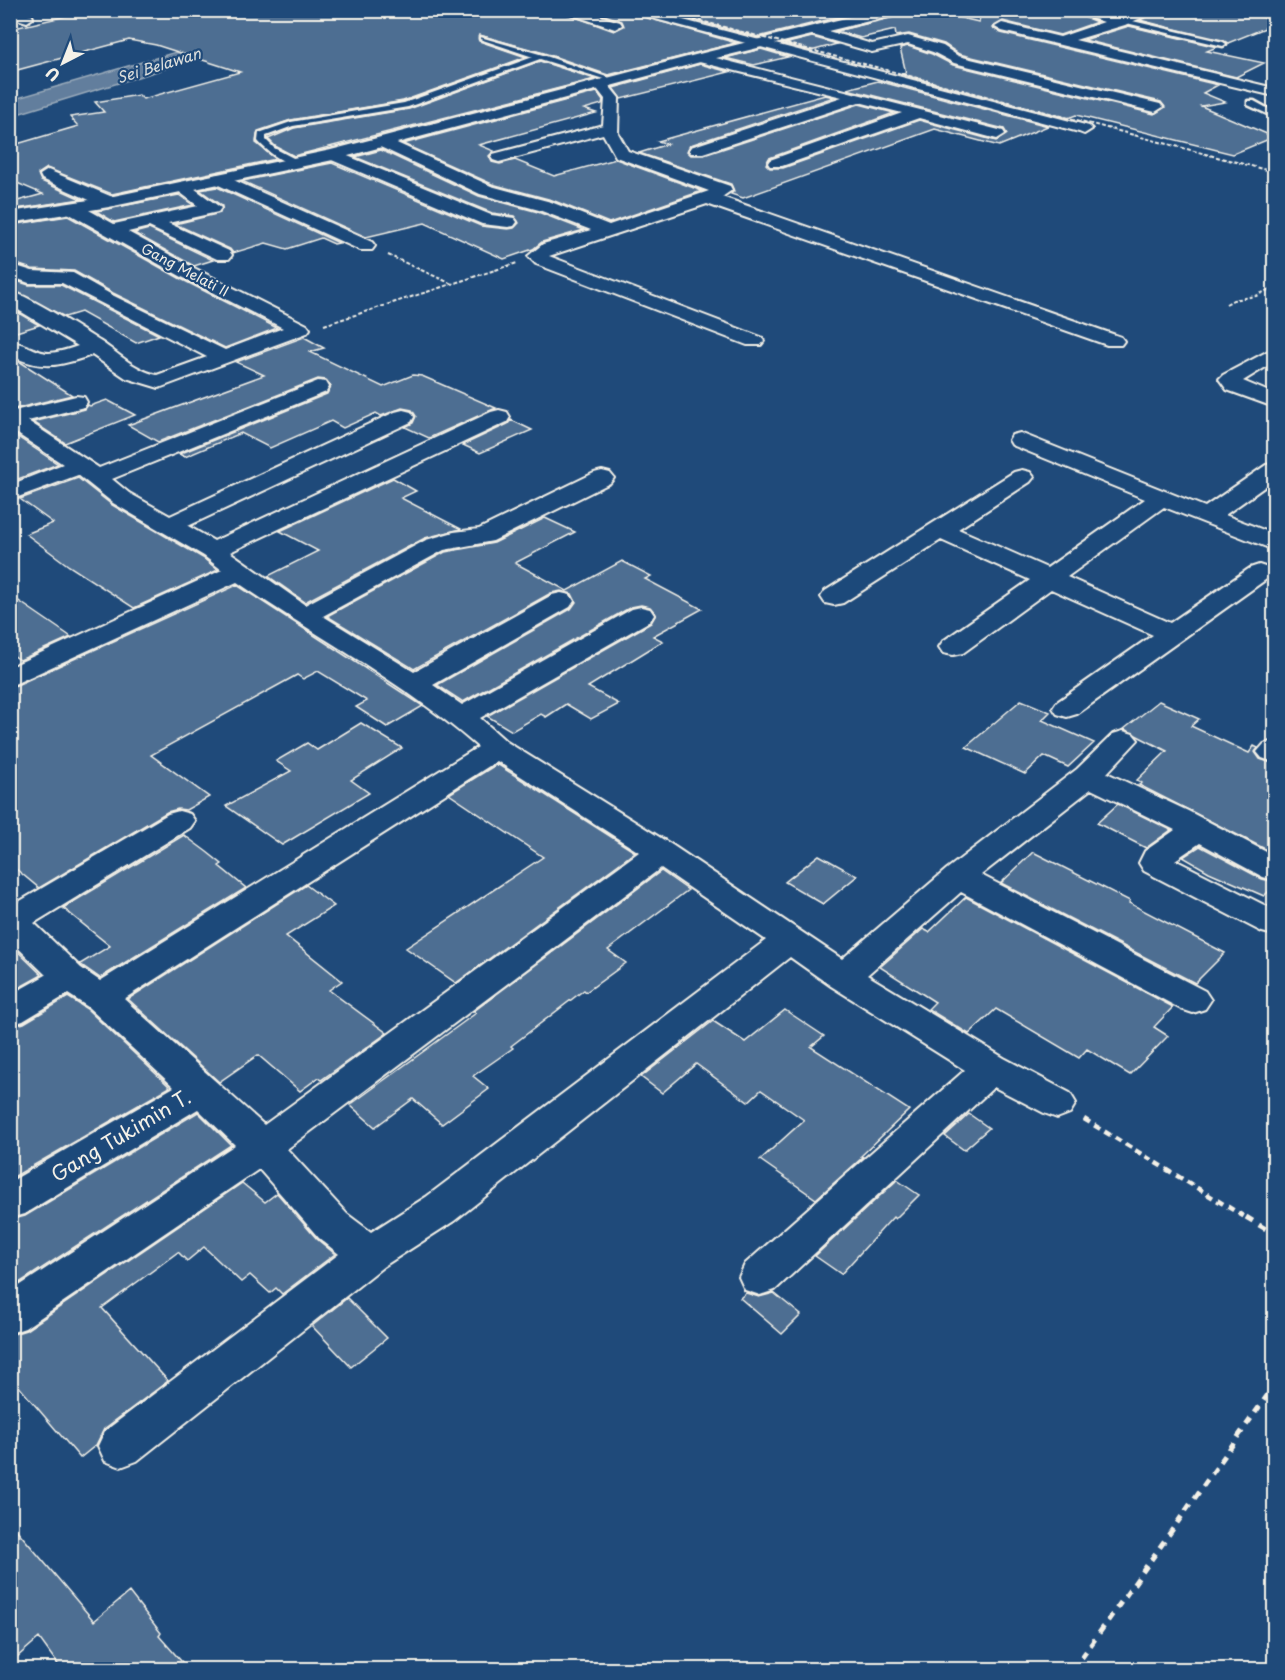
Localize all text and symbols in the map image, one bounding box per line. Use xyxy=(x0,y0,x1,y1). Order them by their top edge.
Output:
north arrow xyxy=(33,33,93,93)
water label: Sei Belawan xyxy=(114,41,204,88)
text: U xyxy=(40,62,65,88)
street label: Gang Melati II xyxy=(138,238,233,302)
street label: Gang Tukimin T. xyxy=(45,1081,196,1189)

